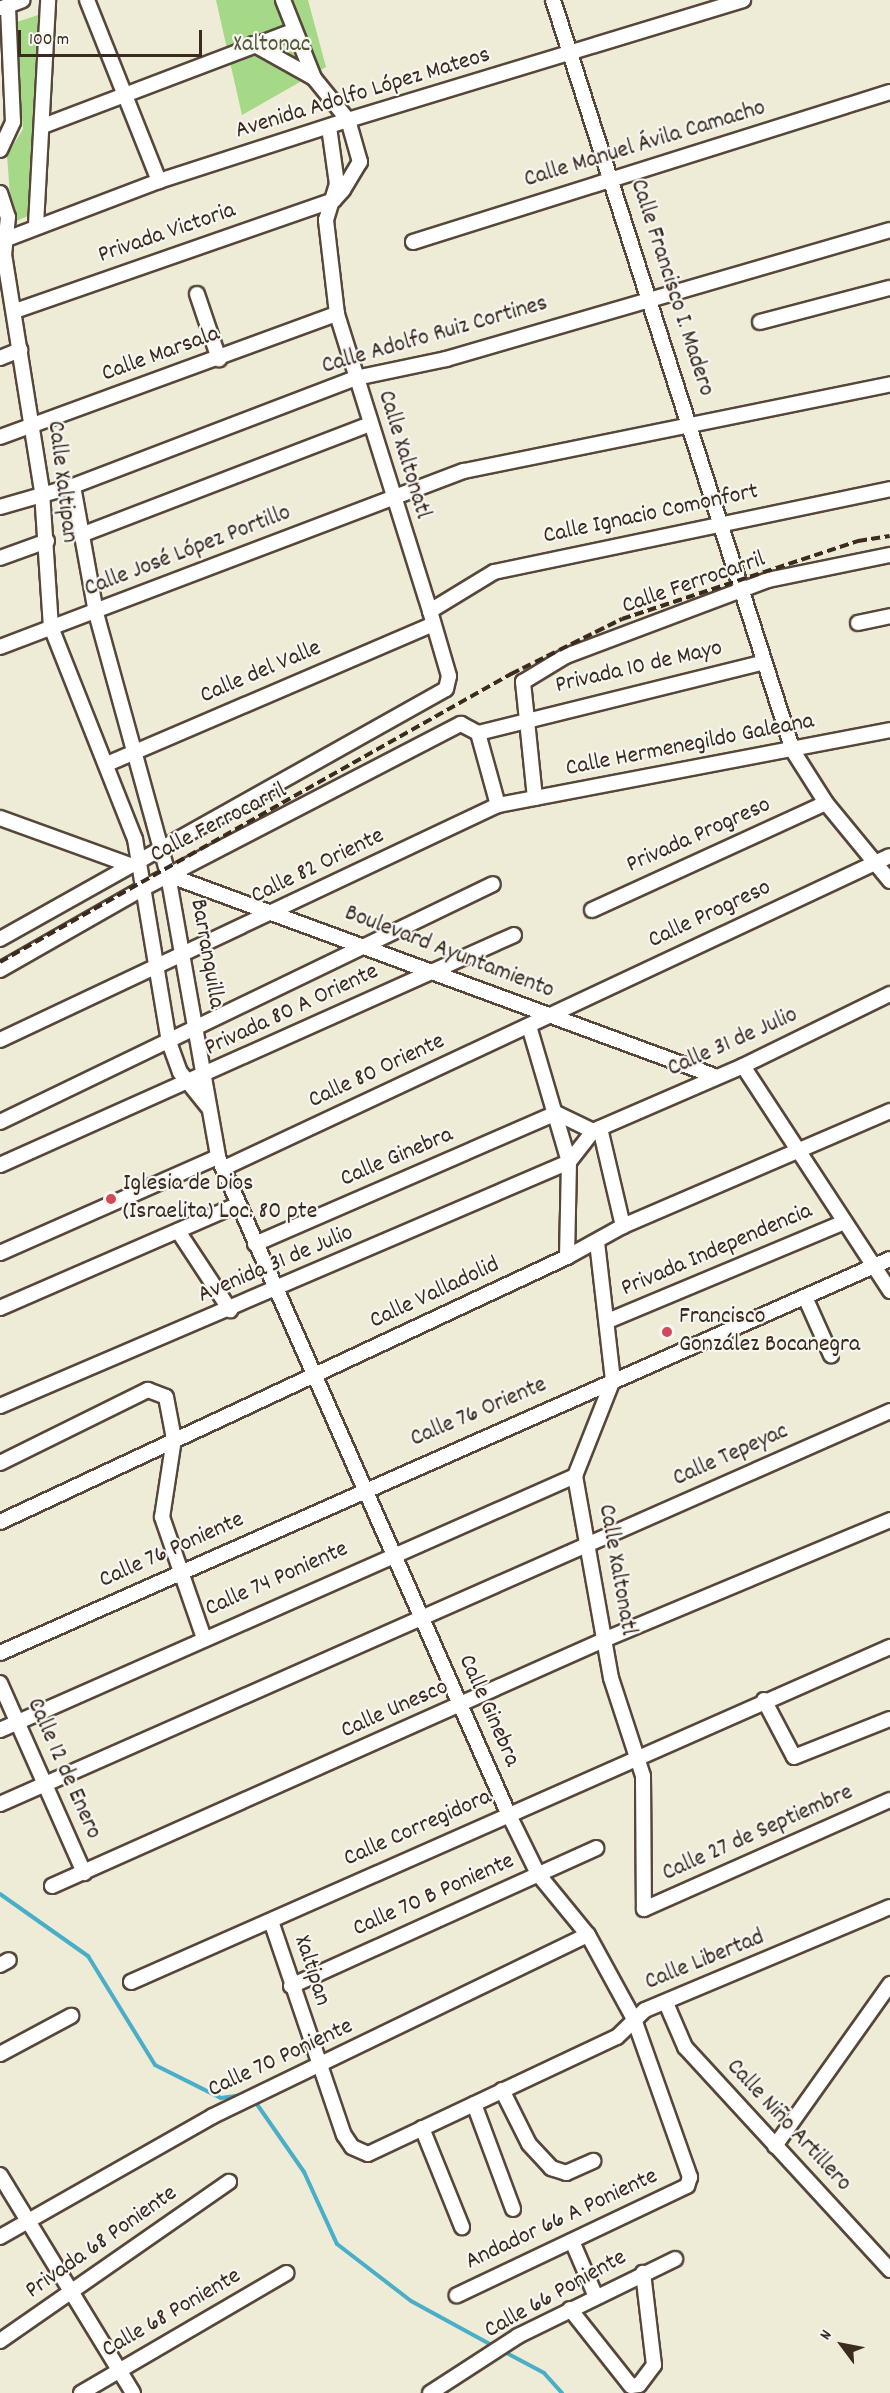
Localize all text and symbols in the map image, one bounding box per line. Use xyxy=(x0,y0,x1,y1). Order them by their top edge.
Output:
scale bar xyxy=(21,18,206,56)
text: 100 m xyxy=(29,28,69,53)
park label: Xaltonac xyxy=(234,32,310,60)
street label: Avenida Adolfo López Mateos xyxy=(232,42,494,146)
street label: Calle Manuel Ávila Camacho xyxy=(521,95,769,195)
street label: Calle Francisco I. Madero xyxy=(622,176,720,400)
street label: Privada Victoria xyxy=(95,197,239,271)
street label: Calle Adolfo Ruiz Cortines xyxy=(319,290,551,382)
street label: Calle Marsala xyxy=(98,320,224,390)
street label: Calle Xaltonatl xyxy=(370,387,436,523)
street label: Calle Xaltipan xyxy=(39,419,83,545)
street label: Calle Ignacio Comonfort xyxy=(541,478,761,552)
street label: Calle José López Portillo xyxy=(81,499,295,605)
street label: Calle Ferrocarril xyxy=(619,546,769,622)
street label: Calle del Valle xyxy=(196,635,326,711)
street label: Privada 10 de Mayo xyxy=(553,635,725,701)
street label: Calle Hermenegildo Galeana xyxy=(563,708,817,784)
street label: Calle Ferrocarril xyxy=(146,777,292,871)
street label: Privada Progreso xyxy=(622,791,776,881)
street label: Calle 82 Oriente xyxy=(247,822,389,912)
street label: Calle Progreso xyxy=(644,874,776,956)
street label: Barranquilla xyxy=(182,897,230,1011)
street label: Boulevard Ayuntamiento xyxy=(340,900,558,1006)
street label: Privada 80 A Oriente xyxy=(201,958,383,1064)
street label: Calle 31 de Julio xyxy=(664,1002,802,1084)
street label: Calle 80 Oriente xyxy=(304,1028,450,1116)
street label: Calle Ginebra xyxy=(336,1121,458,1195)
place label: Iglesia de Dios (Israelita) Loc. 80 pte xyxy=(123,1171,317,1227)
marker: Iglesia de Dios (Israelita) Loc. 80 pte xyxy=(104,1192,118,1206)
street label: Privada Independencia xyxy=(617,1198,817,1304)
street label: Avenida 31 de Julio xyxy=(194,1219,358,1311)
street label: Calle Valladolid xyxy=(366,1251,504,1337)
place label: Francisco González Bocanegra xyxy=(679,1304,860,1360)
marker: Francisco González Bocanegra xyxy=(660,1325,674,1339)
street label: Calle 76 Oriente xyxy=(407,1371,551,1455)
street label: Calle Tepeyac xyxy=(669,1418,793,1494)
street label: Calle Xaltonatl xyxy=(590,1502,642,1638)
street label: Calle 76 Poniente xyxy=(95,1506,249,1596)
street label: Calle 74 Poniente xyxy=(201,1536,353,1624)
street label: Calle Ginebra xyxy=(451,1651,525,1771)
street label: Calle Unesco xyxy=(337,1674,453,1746)
street label: Calle 12 de Enero xyxy=(19,1694,107,1844)
street label: Calle 27 de Septiembre xyxy=(658,1779,858,1889)
street label: Calle Corregidora xyxy=(340,1784,496,1874)
street label: Calle 70 B Poniente xyxy=(349,1848,519,1944)
street label: Calle Libertad xyxy=(641,1924,769,1998)
street label: Xaltipan xyxy=(286,1932,336,2010)
street label: Calle 70 Poniente xyxy=(204,2013,358,2105)
street label: Calle Niño Artillero xyxy=(719,2054,857,2198)
street label: Andador 66 A Poniente xyxy=(461,2163,663,2277)
street label: Privada 68 Poniente xyxy=(21,2180,183,2306)
street label: Calle 66 Poniente xyxy=(480,2244,632,2346)
street label: Calle 68 Poniente xyxy=(97,2263,247,2365)
north arrow xyxy=(812,2315,872,2375)
text: N xyxy=(814,2326,838,2345)

